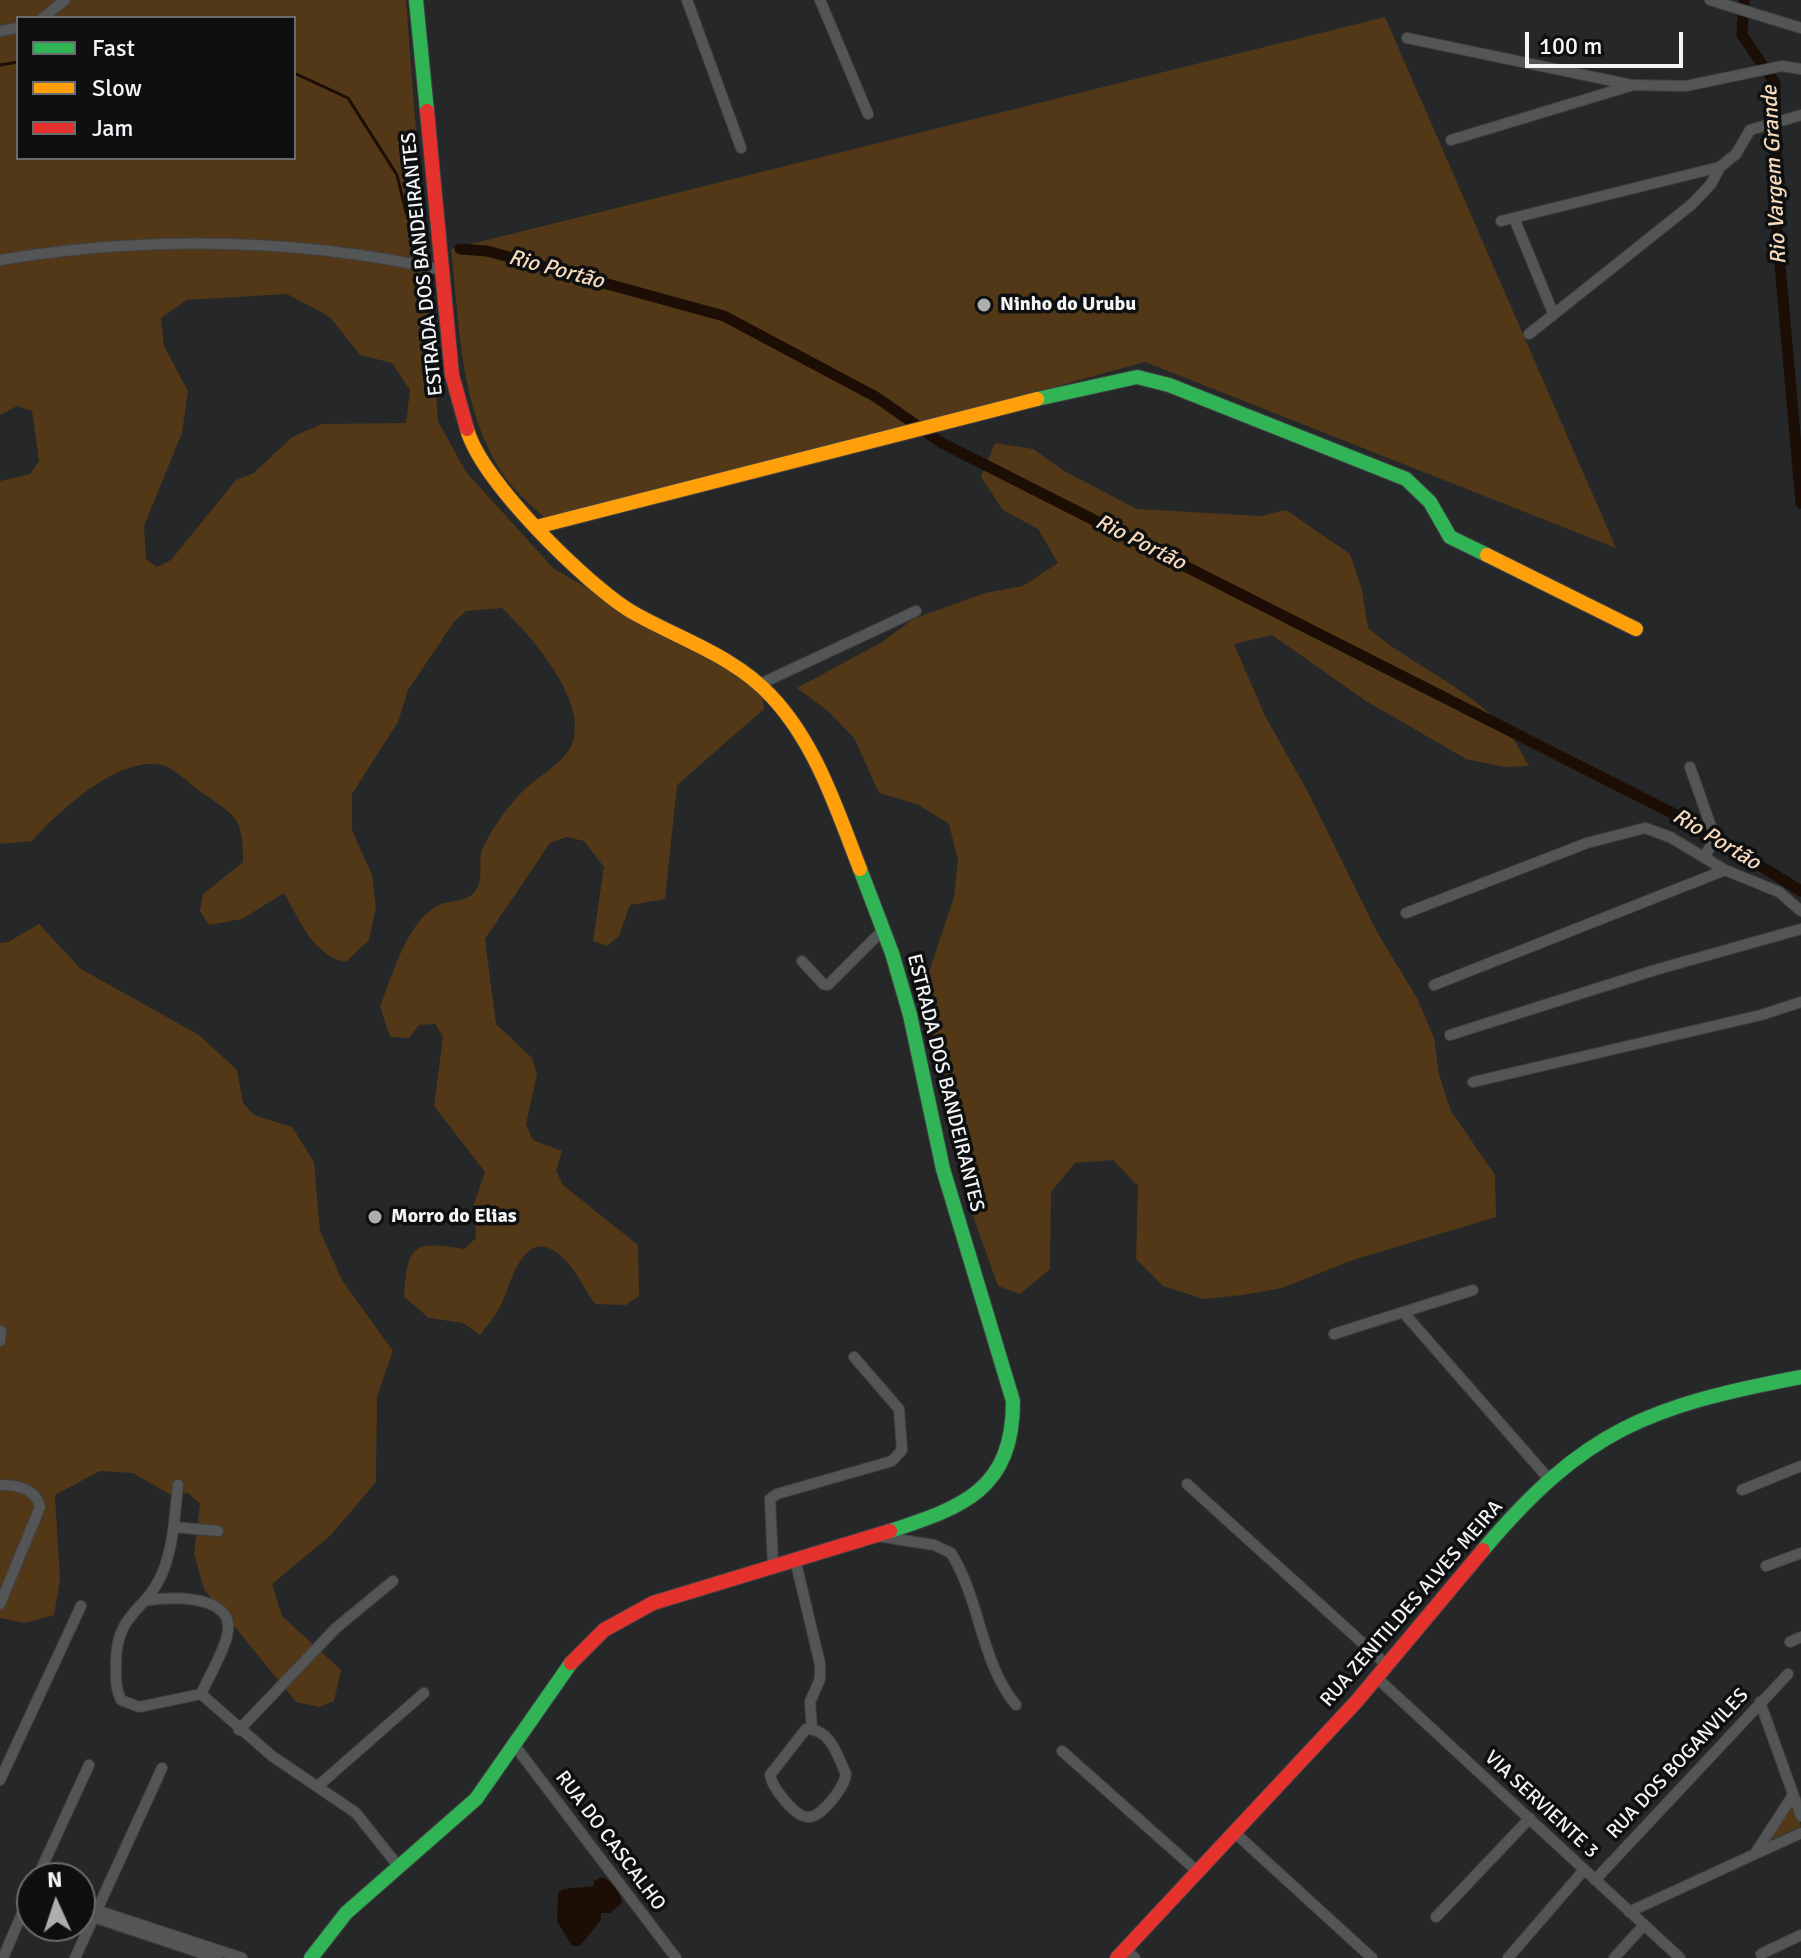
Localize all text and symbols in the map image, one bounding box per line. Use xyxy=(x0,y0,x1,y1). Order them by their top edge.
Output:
legend xyxy=(16,16,296,160)
scale bar xyxy=(1529,16,1687,66)
text: 100 m xyxy=(1539,31,1602,61)
text: Fast xyxy=(92,33,135,63)
text: Slow xyxy=(92,73,142,103)
water label: Rio Vargem Grande xyxy=(1757,85,1793,265)
text: Jam xyxy=(92,113,133,143)
street label: ESTRADA DOS BANDEIRANTES xyxy=(397,131,449,397)
water label: Rio Portão xyxy=(505,245,607,295)
place label: Ninho do Urubu xyxy=(1000,293,1136,317)
marker: Ninho do Urubu xyxy=(975,296,993,314)
water label: Rio Portão xyxy=(1091,509,1189,577)
water label: Rio Portão xyxy=(1667,804,1765,876)
street label: ESTRADA DOS BANDEIRANTES xyxy=(901,951,989,1215)
place label: Morro do Elias xyxy=(391,1205,517,1229)
marker: Morro do Elias xyxy=(366,1208,384,1226)
street label: RUA ZENITILDES ALVES MEIRA xyxy=(1316,1496,1508,1712)
street label: RUA DOS BOGANVILES xyxy=(1602,1684,1754,1844)
street label: VIA SERVIENTE 3 xyxy=(1479,1746,1603,1864)
street label: RUA DO CASCALHO xyxy=(550,1767,670,1915)
north arrow xyxy=(16,1862,96,1942)
text: N xyxy=(46,1866,63,1893)

